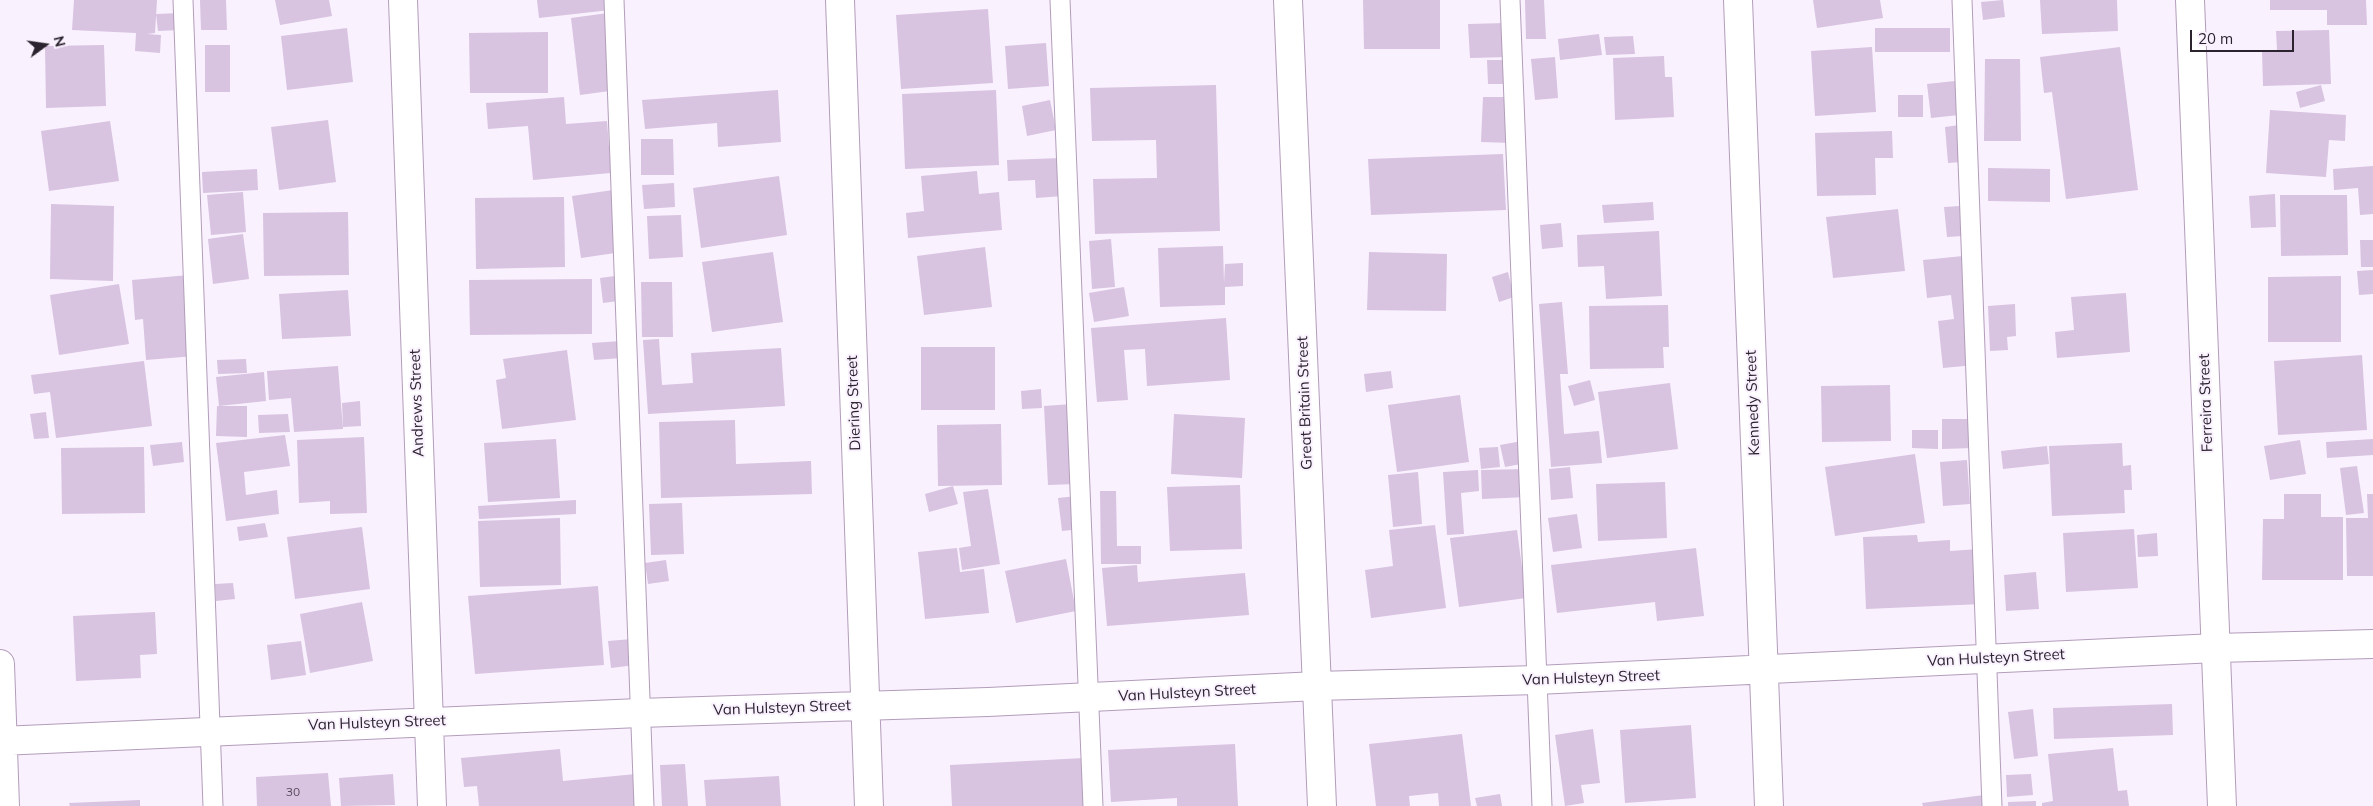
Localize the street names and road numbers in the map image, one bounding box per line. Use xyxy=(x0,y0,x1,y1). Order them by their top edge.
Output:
street label: Great Britain Street xyxy=(1294,336,1316,470)
street label: Andrews Street xyxy=(406,349,428,457)
street label: Kennedy Street xyxy=(1742,350,1764,456)
street label: Ferreira Street xyxy=(2195,353,2217,453)
street label: Diering Street xyxy=(843,355,865,451)
street label: Van Hulsteyn Street xyxy=(1927,645,2065,671)
street label: Van Hulsteyn Street xyxy=(1522,667,1660,689)
street label: Van Hulsteyn Street xyxy=(1118,680,1256,706)
street label: Van Hulsteyn Street xyxy=(713,697,851,719)
street label: Van Hulsteyn Street xyxy=(308,712,446,734)

